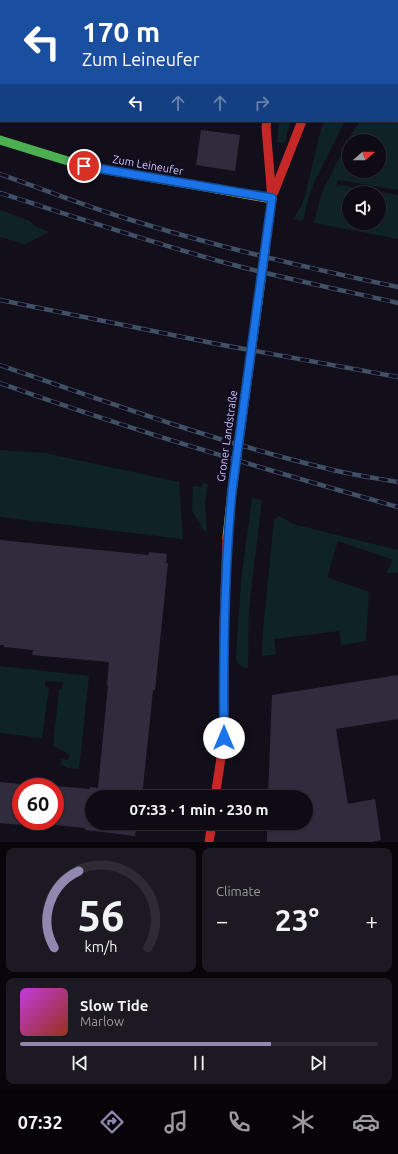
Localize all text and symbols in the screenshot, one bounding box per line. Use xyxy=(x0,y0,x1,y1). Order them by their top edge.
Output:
icon: left xyxy=(16,16,68,68)
text: 170 m xyxy=(82,16,160,47)
text: Zum Leineufer xyxy=(82,49,200,69)
icon: left xyxy=(125,92,147,114)
icon: ahead xyxy=(167,92,189,114)
icon: ahead xyxy=(209,92,231,114)
icon: right xyxy=(251,92,273,114)
north arrow xyxy=(342,134,386,178)
map controls xyxy=(342,134,386,230)
pin xyxy=(67,149,101,183)
street label: Zum Leineufer xyxy=(112,153,185,177)
icon: arrive xyxy=(73,155,95,177)
button: sound xyxy=(342,186,386,230)
street label: Groner Landstraße xyxy=(215,389,239,483)
position arrow xyxy=(203,717,245,759)
speed limit sign: 60 xyxy=(12,778,64,830)
text: 07:33 · 1 min · 230 m xyxy=(130,801,268,818)
text: Climate xyxy=(216,884,261,898)
text: 56 xyxy=(78,892,124,939)
text: 23° xyxy=(275,903,319,937)
text: − xyxy=(216,908,228,933)
text: + xyxy=(366,908,378,933)
text: km/h xyxy=(85,939,117,955)
text: Slow Tide xyxy=(80,997,148,1014)
text: Marlow xyxy=(80,1014,124,1028)
icon: previous xyxy=(69,1052,91,1074)
icon: pause xyxy=(188,1052,210,1074)
icon: next xyxy=(307,1052,329,1074)
icon: directions xyxy=(98,1108,126,1136)
icon: music xyxy=(162,1108,190,1136)
icon: phone xyxy=(225,1108,253,1136)
icon: climate xyxy=(289,1108,317,1136)
icon: car xyxy=(352,1108,380,1136)
text: 07:32 xyxy=(18,1112,63,1132)

